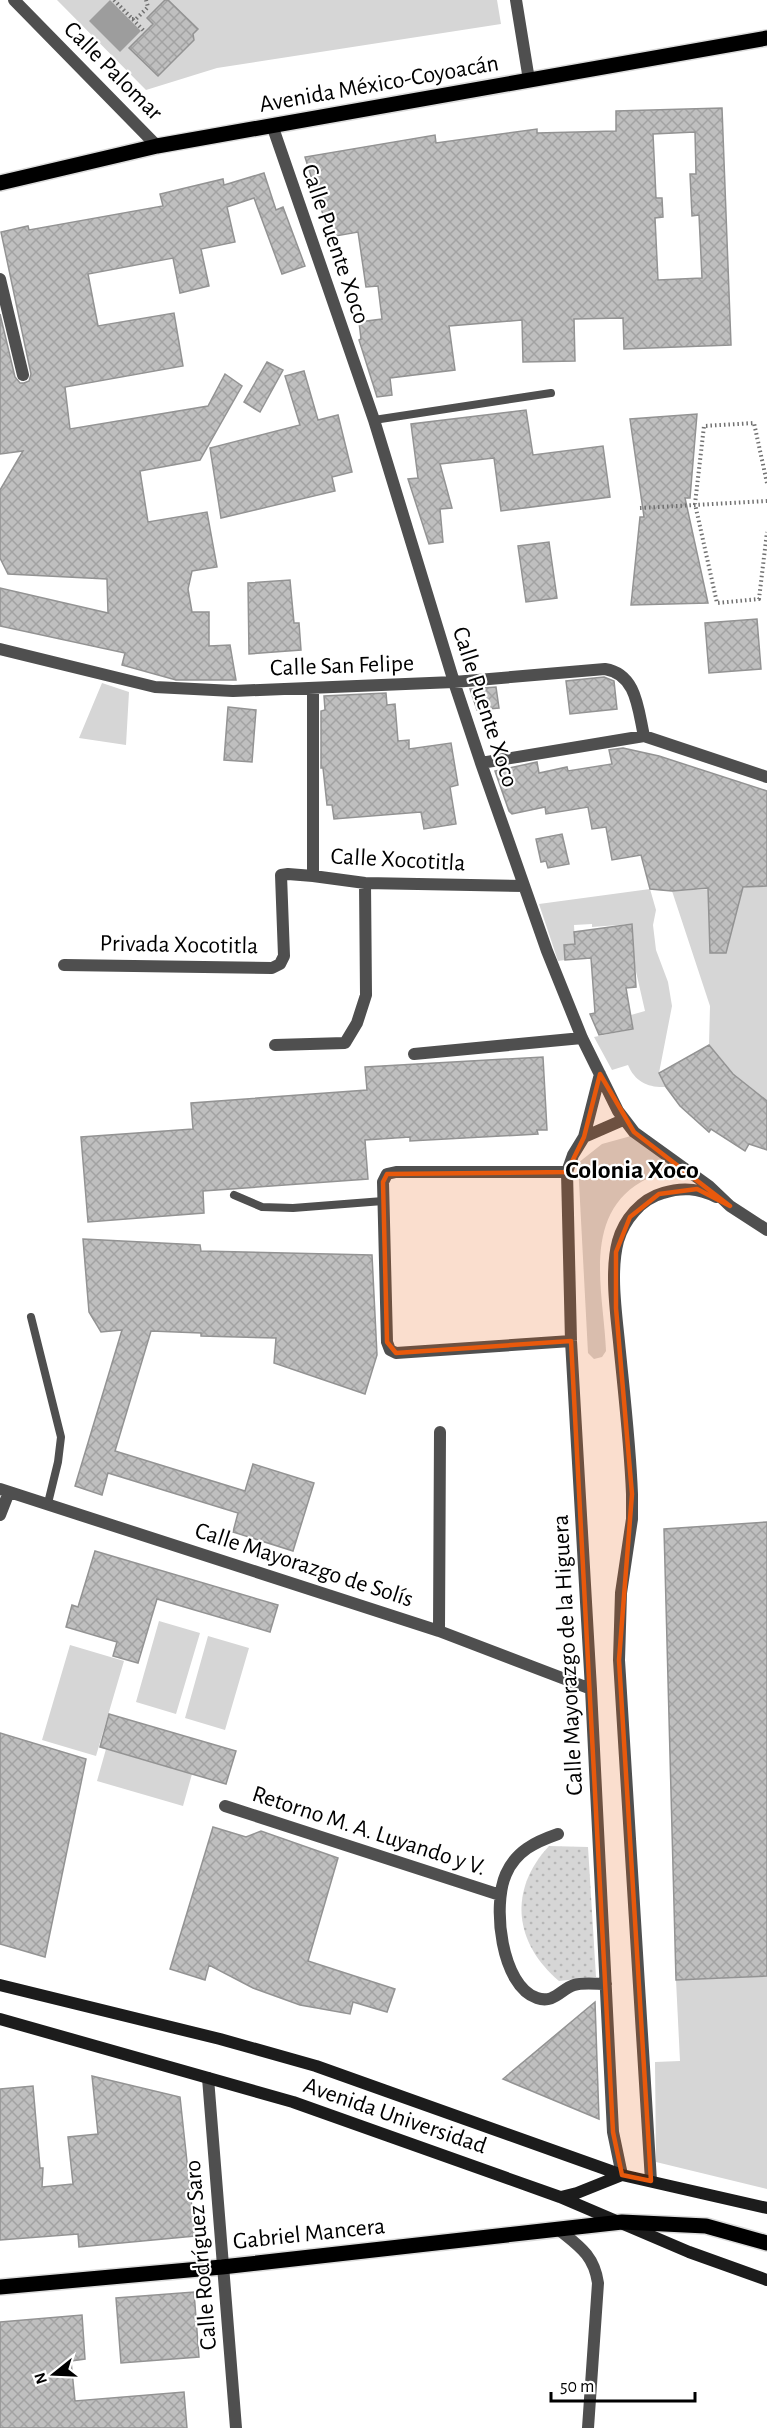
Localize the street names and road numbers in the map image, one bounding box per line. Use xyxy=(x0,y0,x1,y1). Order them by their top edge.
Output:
street label: Calle Palomar xyxy=(59,17,167,125)
street label: Avenida México-Coyoacán xyxy=(257,51,501,117)
street label: Calle Puente Xoco xyxy=(296,161,374,327)
street label: Calle Puente Xoco xyxy=(448,624,522,790)
street label: Calle San Felipe xyxy=(270,651,414,681)
street label: Calle Xocotitla xyxy=(330,844,466,876)
street label: Privada Xocotitla xyxy=(99,932,259,958)
street label: Calle Mayorazgo de la Higuera xyxy=(549,1514,587,1796)
street label: Calle Mayorazgo de Solís xyxy=(192,1518,416,1612)
street label: Retorno M. A. Luyando y V. xyxy=(249,1782,489,1880)
street label: Avenida Universidad xyxy=(300,2073,490,2159)
street label: Calle Rodríguez Saro xyxy=(181,2159,221,2351)
street label: Gabriel Mancera xyxy=(232,2214,386,2254)

